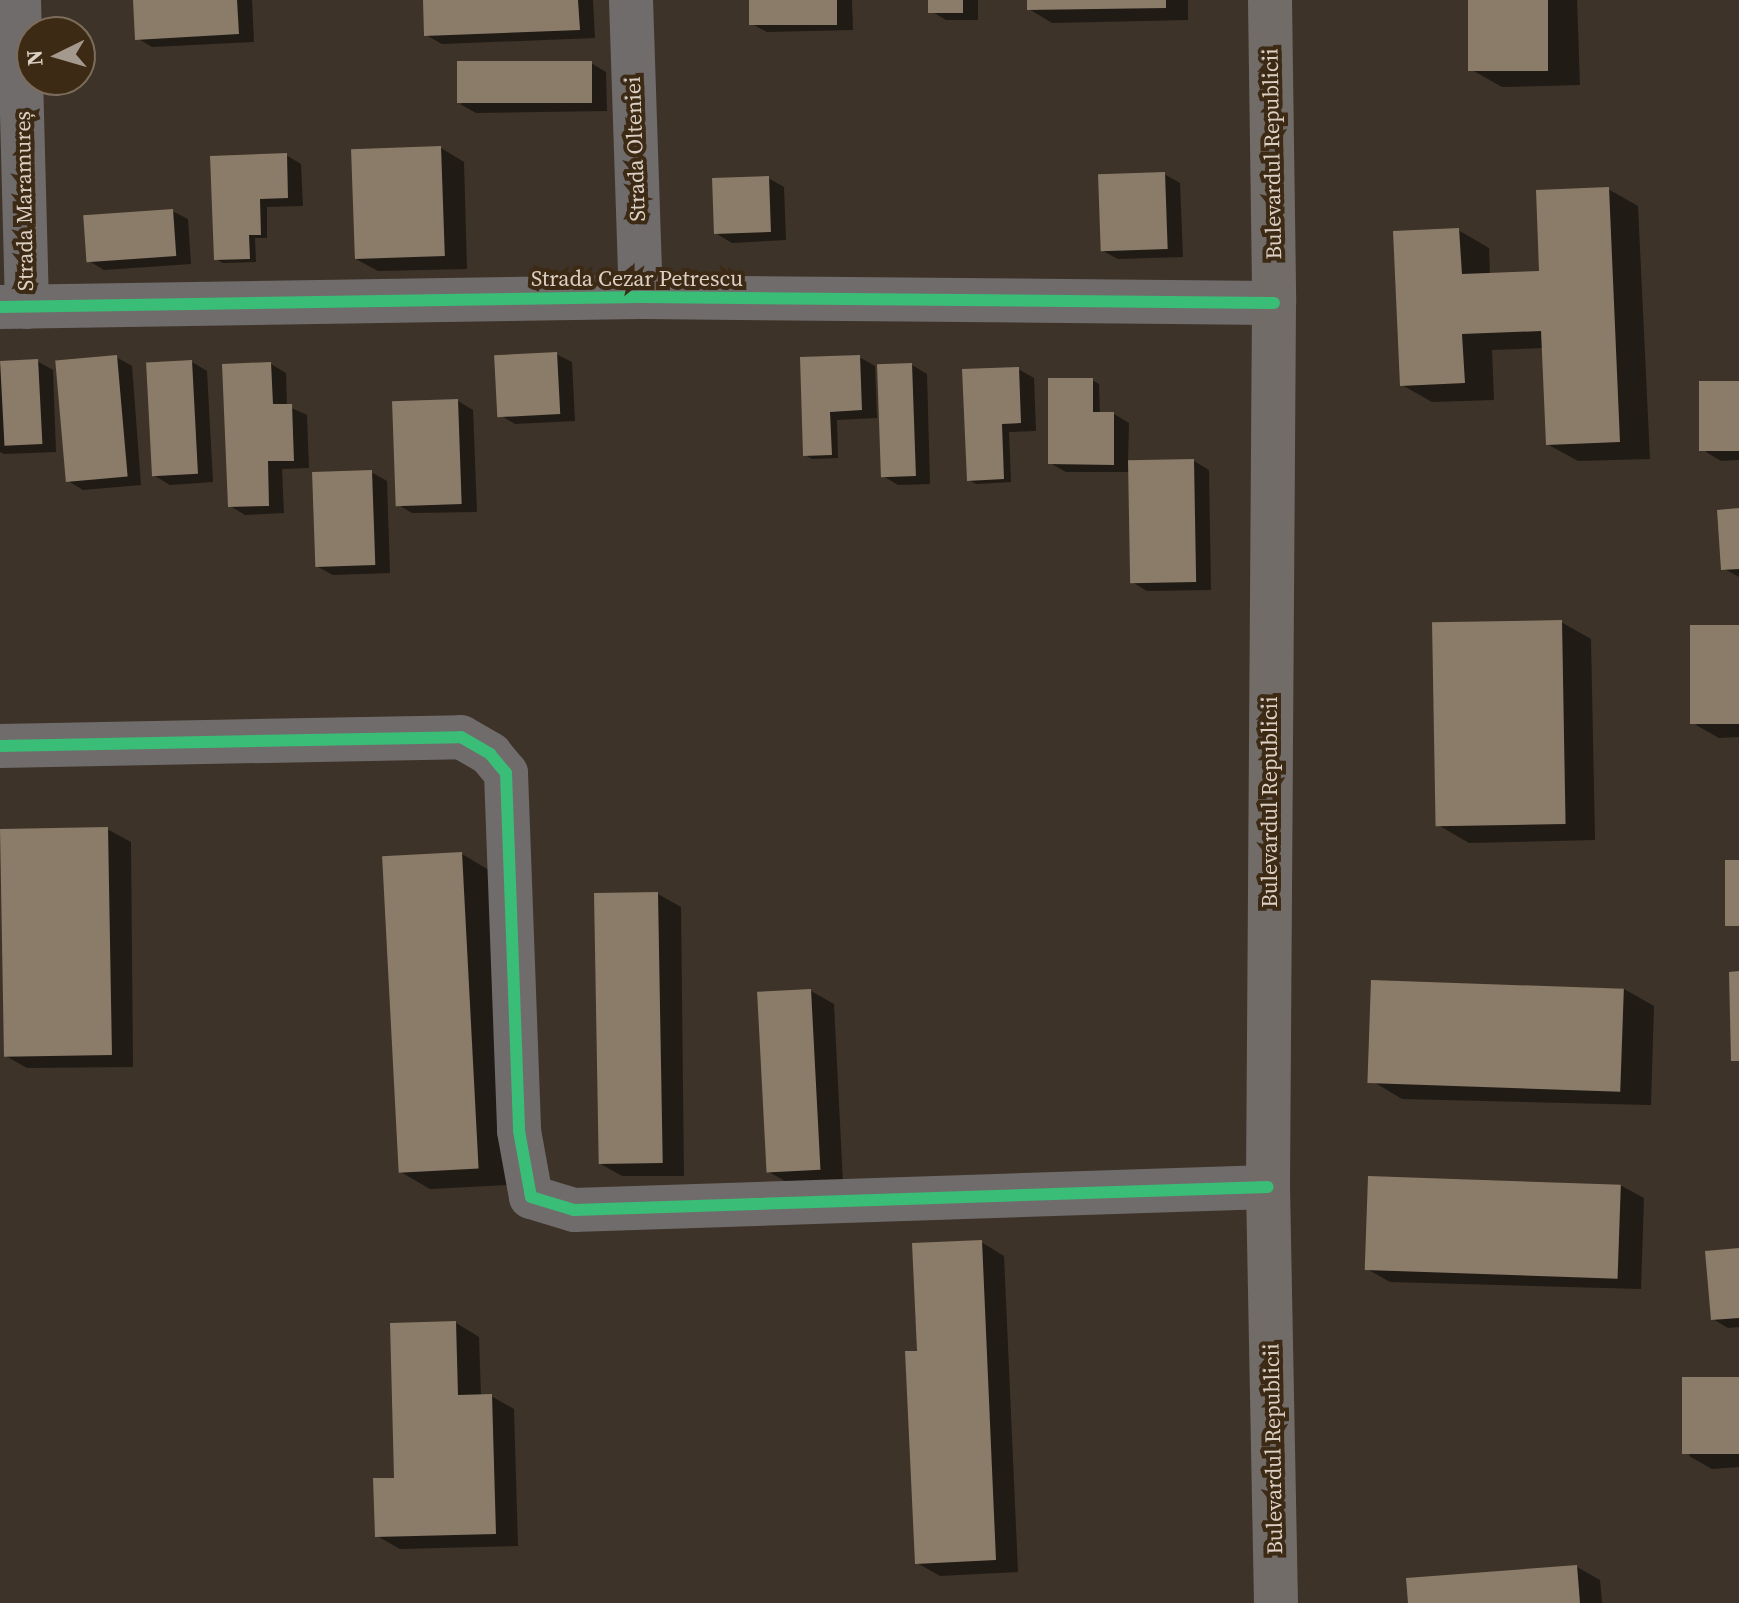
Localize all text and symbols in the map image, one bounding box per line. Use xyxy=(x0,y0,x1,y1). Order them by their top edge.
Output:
north arrow xyxy=(16,16,96,96)
street label: Bulevardul Republicii xyxy=(1257,48,1287,260)
text: N xyxy=(18,49,50,67)
street label: Strada Olteniei xyxy=(619,76,651,222)
street label: Strada Maramureș xyxy=(9,111,39,291)
street label: Strada Cezar Petrescu xyxy=(531,266,743,292)
street label: Bulevardul Republicii xyxy=(1257,696,1283,908)
street label: Bulevardul Republicii xyxy=(1258,1343,1288,1555)

